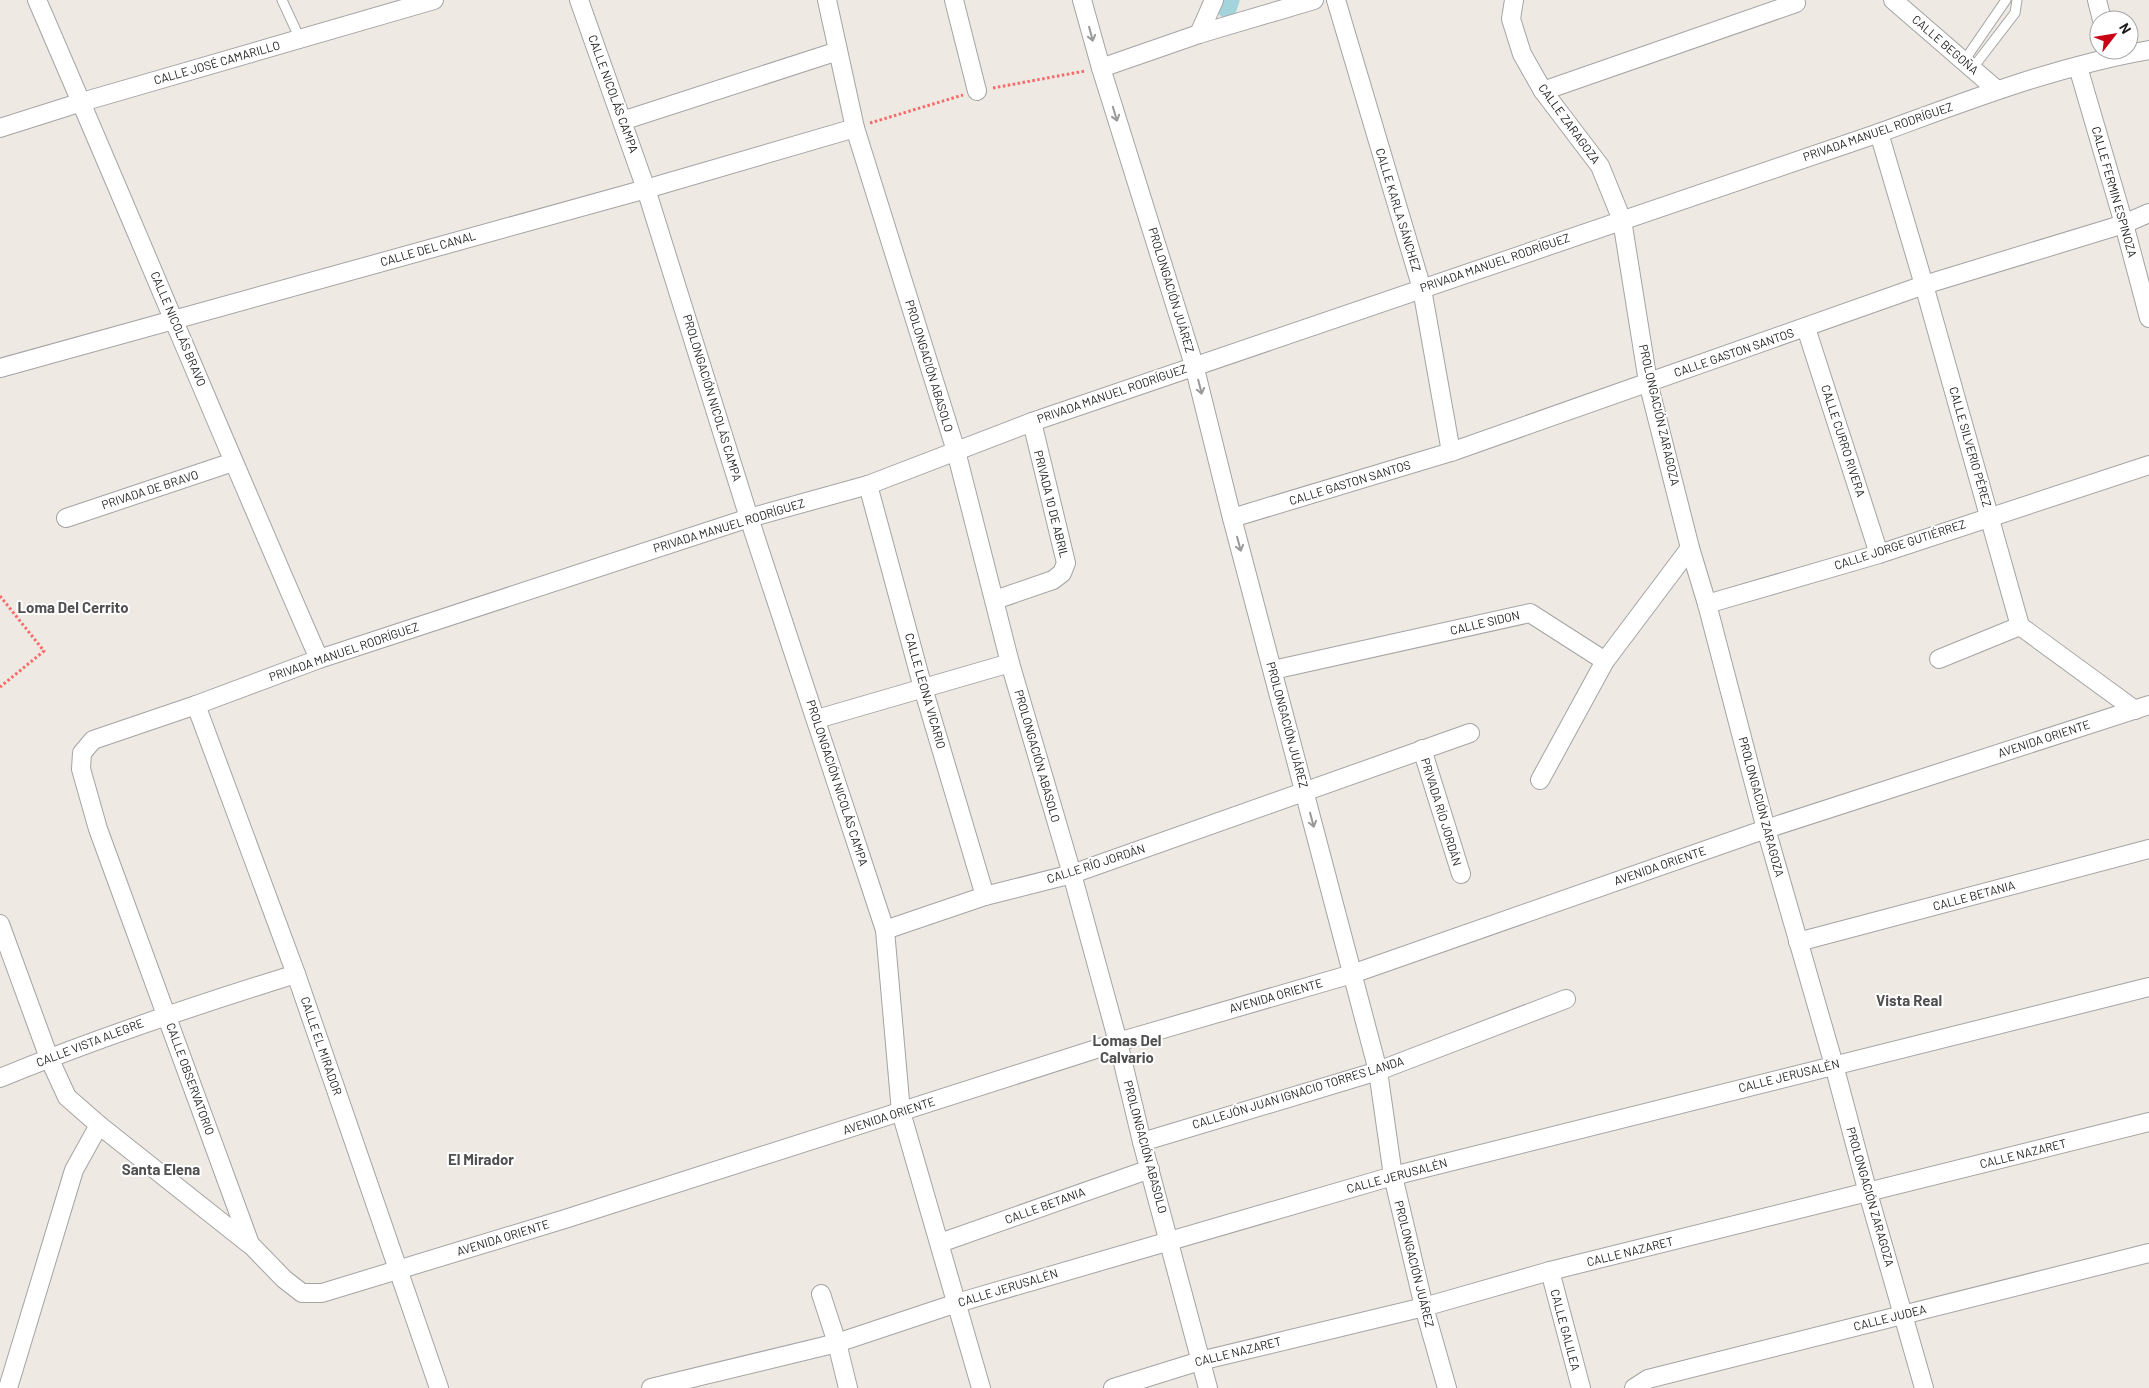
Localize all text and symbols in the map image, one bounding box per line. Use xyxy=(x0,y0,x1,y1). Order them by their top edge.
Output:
north arrow xyxy=(2089,10,2139,60)
street label: CALLE BEGOÑA xyxy=(1910,12,1982,77)
text: N xyxy=(2116,20,2135,36)
one-way arrow xyxy=(1087,25,1097,41)
street label: CALLE NICOLÁS CAMPA xyxy=(586,33,642,155)
street label: CALLE JOSÉ CAMARILLO xyxy=(152,37,281,87)
street label: CALLE ZARAGOZA xyxy=(1536,81,1603,166)
street label: PRIVADA MANUEL RODRÍGUEZ xyxy=(1801,99,1954,163)
one-way arrow xyxy=(1111,106,1121,122)
street label: CALLE FERMIN ESPINOZA xyxy=(2090,125,2140,259)
street label: CALLE KARLA SÁNCHEZ xyxy=(1373,146,1424,273)
street label: PROLONGACIÓN JUÁREZ xyxy=(1146,225,1198,354)
street label: CALLE DEL CANAL xyxy=(378,228,477,268)
street label: PRIVADA MANUEL RODRÍGUEZ xyxy=(1418,230,1571,294)
street label: CALLE NICOLÁS BRAVO xyxy=(148,269,210,388)
street label: PROLONGACIÓN ABASOLO xyxy=(903,298,957,433)
street label: PROLONGACIÓN NICOLÁS CAMPA xyxy=(681,312,745,483)
street label: CALLE GASTON SANTOS xyxy=(1672,325,1796,379)
street label: PROLONGACIÓN ZARAGOZA xyxy=(1637,343,1683,487)
street label: PRIVADA MANUEL RODRÍGUEZ xyxy=(1035,361,1188,425)
one-way arrow xyxy=(1195,378,1205,394)
street label: CALLE CURRO RIVERA xyxy=(1819,383,1869,499)
street label: CALLE SILVERIO PÉREZ xyxy=(1947,385,1995,508)
street label: PRIVADA 10 DE ABRIL xyxy=(1032,449,1072,559)
street label: CALLE GASTON SANTOS xyxy=(1287,457,1412,507)
street label: PRIVADA DE BRAVO xyxy=(100,467,200,511)
street label: PRIVADA MANUEL RODRÍGUEZ xyxy=(651,495,806,555)
street label: CALLE JORGE GUTIÉRREZ xyxy=(1832,516,1967,572)
one-way arrow xyxy=(1235,536,1244,552)
district label: Loma Del Cerrito xyxy=(17,598,129,616)
street label: CALLE SIDON xyxy=(1449,607,1521,637)
street label: PRIVADA MANUEL RODRÍGUEZ xyxy=(267,619,420,683)
street label: CALLE LEONA VICARIO xyxy=(903,631,949,750)
street label: PROLONGACIÓN JUÁREZ xyxy=(1264,660,1312,789)
street label: PROLONGACIÓN ABASOLO xyxy=(1012,688,1064,824)
street label: PROLONGACIÓN NICOLÁS CAMPA xyxy=(804,698,871,868)
street label: AVENIDA ORIENTE xyxy=(1996,717,2092,760)
street label: PROLONGACIÓN ZARAGOZA xyxy=(1736,735,1787,878)
street label: PRIVADA RÍO JORDÁN xyxy=(1419,756,1465,867)
one-way arrow xyxy=(1308,811,1317,827)
street label: CALLE RÍO JORDÁN xyxy=(1045,841,1146,886)
street label: AVENIDA ORIENTE xyxy=(1612,843,1707,887)
street label: CALLE BETANIA xyxy=(1931,877,2016,913)
street label: AVENIDA ORIENTE xyxy=(1228,975,1324,1015)
district label: Vista Real xyxy=(1876,991,1942,1009)
street label: CALLE EL MIRADOR xyxy=(299,995,345,1097)
street label: CALLE VISTA ALEGRE xyxy=(34,1015,145,1069)
street label: CALLE OBSERVATORIO xyxy=(164,1021,218,1137)
district label: Lomas Del Calvario xyxy=(1092,1031,1162,1066)
street label: CALLEJÓN JUAN IGNACIO TORRES LANDA xyxy=(1190,1053,1405,1131)
street label: CALLE JERUSALÉN xyxy=(1737,1056,1841,1094)
street label: PROLONGACIÓN ABASOLO xyxy=(1121,1079,1170,1215)
street label: AVENIDA ORIENTE xyxy=(841,1094,937,1137)
street label: PROLONGACIÓN ZARAGOZA xyxy=(1844,1125,1898,1268)
street label: CALLE NAZARET xyxy=(1978,1135,2068,1171)
district label: El Mirador xyxy=(448,1150,514,1168)
street label: CALLE JERUSALÉN xyxy=(1345,1155,1449,1195)
district label: Santa Elena xyxy=(122,1160,200,1178)
street label: CALLE BETANIA xyxy=(1003,1184,1087,1226)
street label: PROLONGACIÓN JUÁREZ xyxy=(1392,1199,1438,1329)
street label: AVENIDA ORIENTE xyxy=(455,1216,551,1258)
street label: CALLE NAZARET xyxy=(1585,1233,1675,1269)
street label: CALLE JERUSALÉN xyxy=(956,1265,1059,1309)
street label: CALLE GALILEA xyxy=(1548,1287,1584,1372)
street label: CALLE JUDEA xyxy=(1852,1301,1928,1333)
street label: CALLE NAZARET xyxy=(1193,1333,1283,1369)

